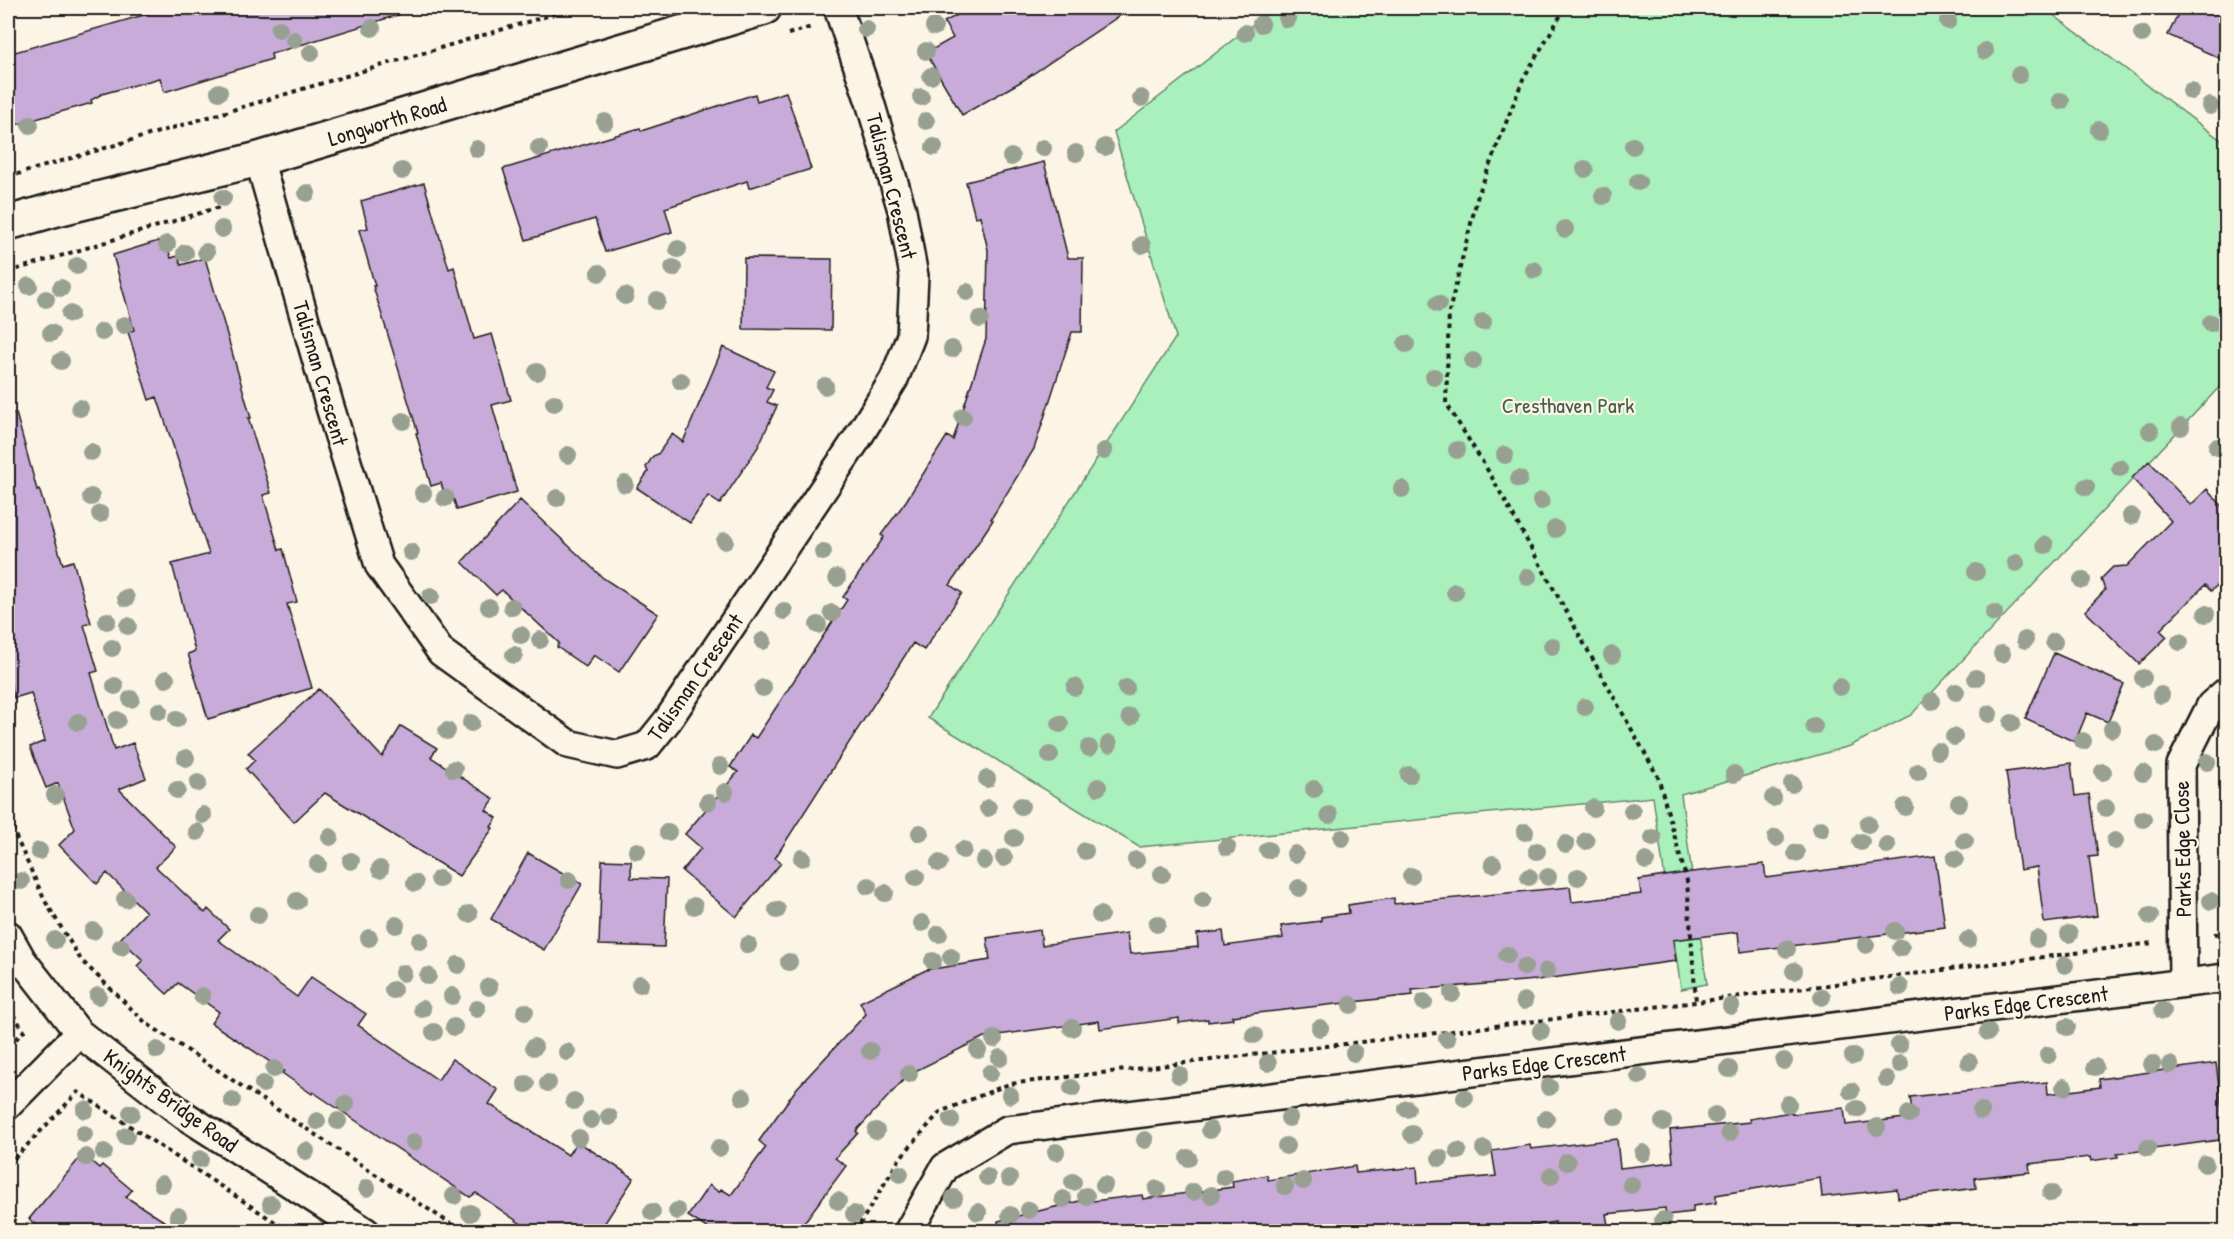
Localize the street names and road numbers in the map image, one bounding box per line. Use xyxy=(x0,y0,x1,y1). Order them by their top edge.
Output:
street label: Longworth Road xyxy=(324,89,450,153)
street label: Talisman Crescent xyxy=(859,110,925,262)
street label: Talisman Crescent xyxy=(286,297,356,449)
street label: Talisman Crescent xyxy=(640,607,750,747)
street label: Parks Edge Close xyxy=(2166,780,2198,917)
street label: Parks Edge Crescent xyxy=(1942,978,2110,1028)
street label: Parks Edge Crescent xyxy=(1460,1038,1628,1088)
street label: Knights Bridge Road xyxy=(98,1041,245,1159)

